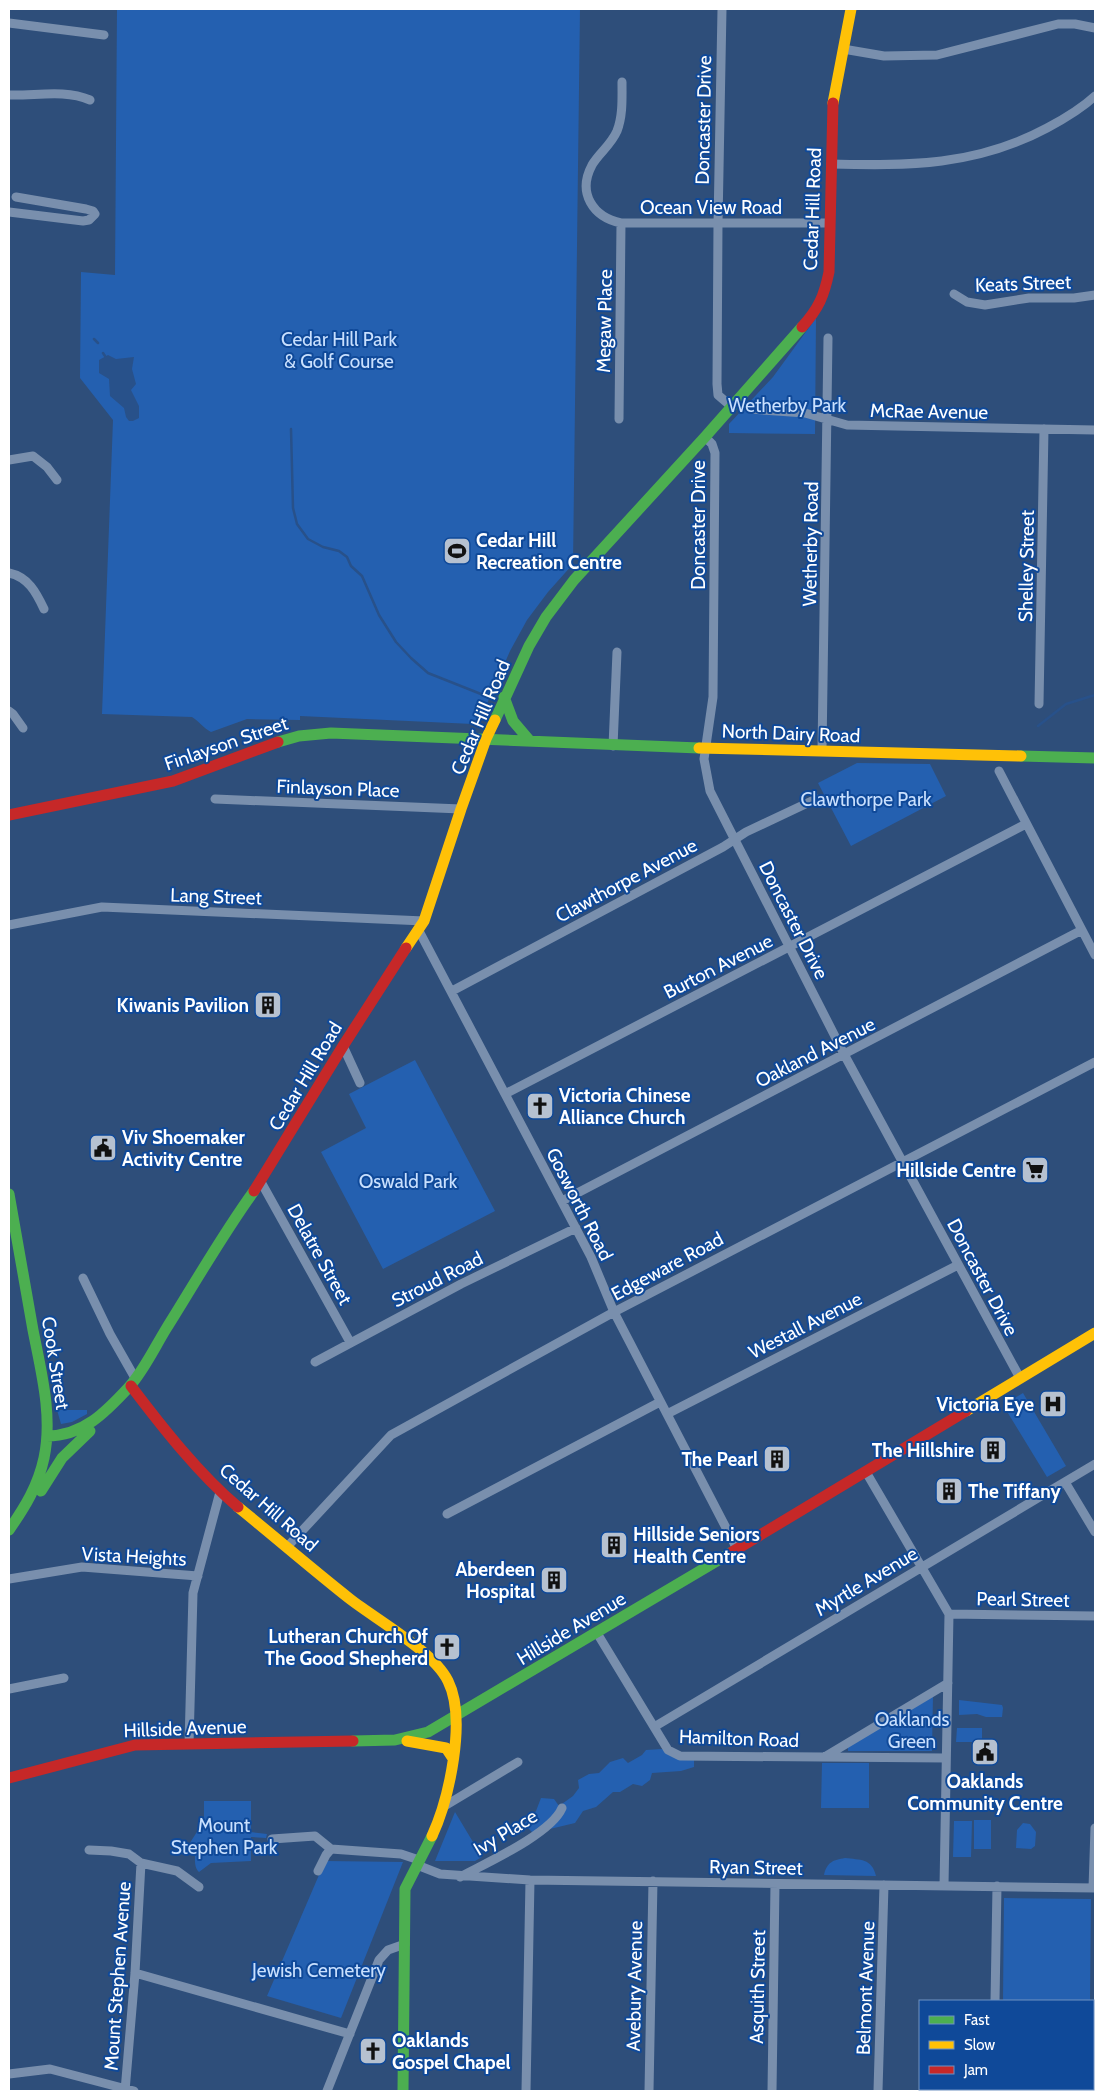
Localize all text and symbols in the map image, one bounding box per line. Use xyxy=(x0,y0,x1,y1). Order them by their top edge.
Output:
street label: Doncaster Drive xyxy=(691,55,716,185)
street label: Cedar Hill Road xyxy=(799,147,826,271)
street label: Ocean View Road xyxy=(640,196,782,219)
street label: Megaw Place xyxy=(592,269,617,373)
street label: Keats Street xyxy=(975,270,1072,297)
park label: Cedar Hill Park & Golf Course xyxy=(281,328,397,373)
park label: Wetherby Park xyxy=(728,394,846,417)
street label: McRae Avenue xyxy=(870,399,989,424)
street label: Doncaster Drive xyxy=(687,460,710,590)
street label: Wetherby Road xyxy=(798,481,823,607)
street label: Shelley Street xyxy=(1014,509,1039,622)
place label: Cedar Hill Recreation Centre xyxy=(476,529,622,574)
sports icon: Cedar Hill Recreation Centre xyxy=(442,536,472,566)
street label: Cedar Hill Road xyxy=(446,656,515,778)
street label: Finlayson Street xyxy=(161,711,292,775)
street label: North Dairy Road xyxy=(721,720,861,747)
street label: Finlayson Place xyxy=(276,775,400,802)
park label: Clawthorpe Park xyxy=(801,788,932,811)
street label: Clawthorpe Avenue xyxy=(552,833,701,927)
street label: Doncaster Drive xyxy=(754,857,833,983)
street label: Lang Street xyxy=(170,883,263,910)
street label: Burton Avenue xyxy=(660,929,777,1004)
building icon: Kiwanis Pavilion xyxy=(253,990,283,1020)
place label: Kiwanis Pavilion xyxy=(116,994,249,1017)
street label: Oakland Avenue xyxy=(751,1012,879,1093)
street label: Cedar Hill Road xyxy=(264,1018,347,1135)
place label: Victoria Chinese Alliance Church xyxy=(559,1084,691,1129)
church icon: Victoria Chinese Alliance Church xyxy=(525,1091,555,1121)
place label: Viv Shoemaker Activity Centre xyxy=(122,1126,245,1171)
public building icon: Viv Shoemaker Activity Centre xyxy=(88,1133,118,1163)
street label: Gosworth Road xyxy=(541,1144,618,1264)
supermarket icon: Hillside Centre xyxy=(1020,1155,1050,1185)
place label: Hillside Centre xyxy=(896,1159,1016,1182)
park label: Oswald Park xyxy=(359,1170,458,1193)
street label: Delatre Street xyxy=(282,1200,357,1309)
street label: Doncaster Drive xyxy=(942,1215,1023,1340)
street label: Edgeware Road xyxy=(607,1227,727,1306)
street label: Stroud Road xyxy=(388,1247,487,1312)
street label: Westall Avenue xyxy=(745,1287,866,1364)
street label: Cook Street xyxy=(37,1315,74,1412)
hospital icon: Victoria Eye xyxy=(1038,1389,1068,1419)
place label: Victoria Eye xyxy=(937,1393,1034,1416)
building icon: The Hillshire xyxy=(978,1435,1008,1465)
place label: The Hillshire xyxy=(872,1439,974,1462)
building icon: The Pearl xyxy=(762,1444,792,1474)
place label: The Pearl xyxy=(681,1448,758,1471)
street label: Cedar Hill Road xyxy=(215,1458,323,1556)
building icon: The Tiffany xyxy=(934,1476,964,1506)
place label: The Tiffany xyxy=(968,1480,1061,1503)
place label: Hillside Seniors Health Centre xyxy=(633,1523,760,1568)
building icon: Hillside Seniors Health Centre xyxy=(599,1530,629,1560)
street label: Vista Heights xyxy=(81,1542,187,1571)
street label: Myrtle Avenue xyxy=(811,1542,922,1621)
place label: Aberdeen Hospital xyxy=(455,1558,535,1603)
building icon: Aberdeen Hospital xyxy=(539,1565,569,1595)
street label: Hillside Avenue xyxy=(513,1587,630,1670)
street label: Pearl Street xyxy=(976,1587,1070,1612)
place label: Lutheran Church Of The Good Shepherd xyxy=(265,1625,429,1670)
church icon: Lutheran Church Of The Good Shepherd xyxy=(432,1632,462,1662)
park label: Oaklands Green xyxy=(875,1708,949,1753)
street label: Hillside Avenue xyxy=(123,1715,247,1742)
street label: Hamilton Road xyxy=(678,1725,800,1752)
public building icon: Oaklands Community Centre xyxy=(970,1737,1000,1767)
place label: Oaklands Community Centre xyxy=(907,1770,1063,1815)
street label: Ivy Place xyxy=(469,1804,542,1860)
park label: Mount Stephen Park xyxy=(171,1814,278,1859)
street label: Ryan Street xyxy=(709,1855,804,1880)
street label: Mount Stephen Avenue xyxy=(99,1881,136,2071)
street label: Avebury Avenue xyxy=(622,1920,647,2051)
street label: Belmont Avenue xyxy=(852,1920,879,2055)
street label: Asquith Street xyxy=(745,1929,770,2044)
park label: Jewish Cemetery xyxy=(251,1959,386,1982)
legend xyxy=(919,2000,1094,2090)
text: Fast xyxy=(964,2011,989,2029)
place label: Oaklands Gospel Chapel xyxy=(392,2029,510,2074)
church icon: Oaklands Gospel Chapel xyxy=(358,2036,388,2066)
text: Slow xyxy=(964,2036,995,2054)
text: Jam xyxy=(963,2061,988,2079)

